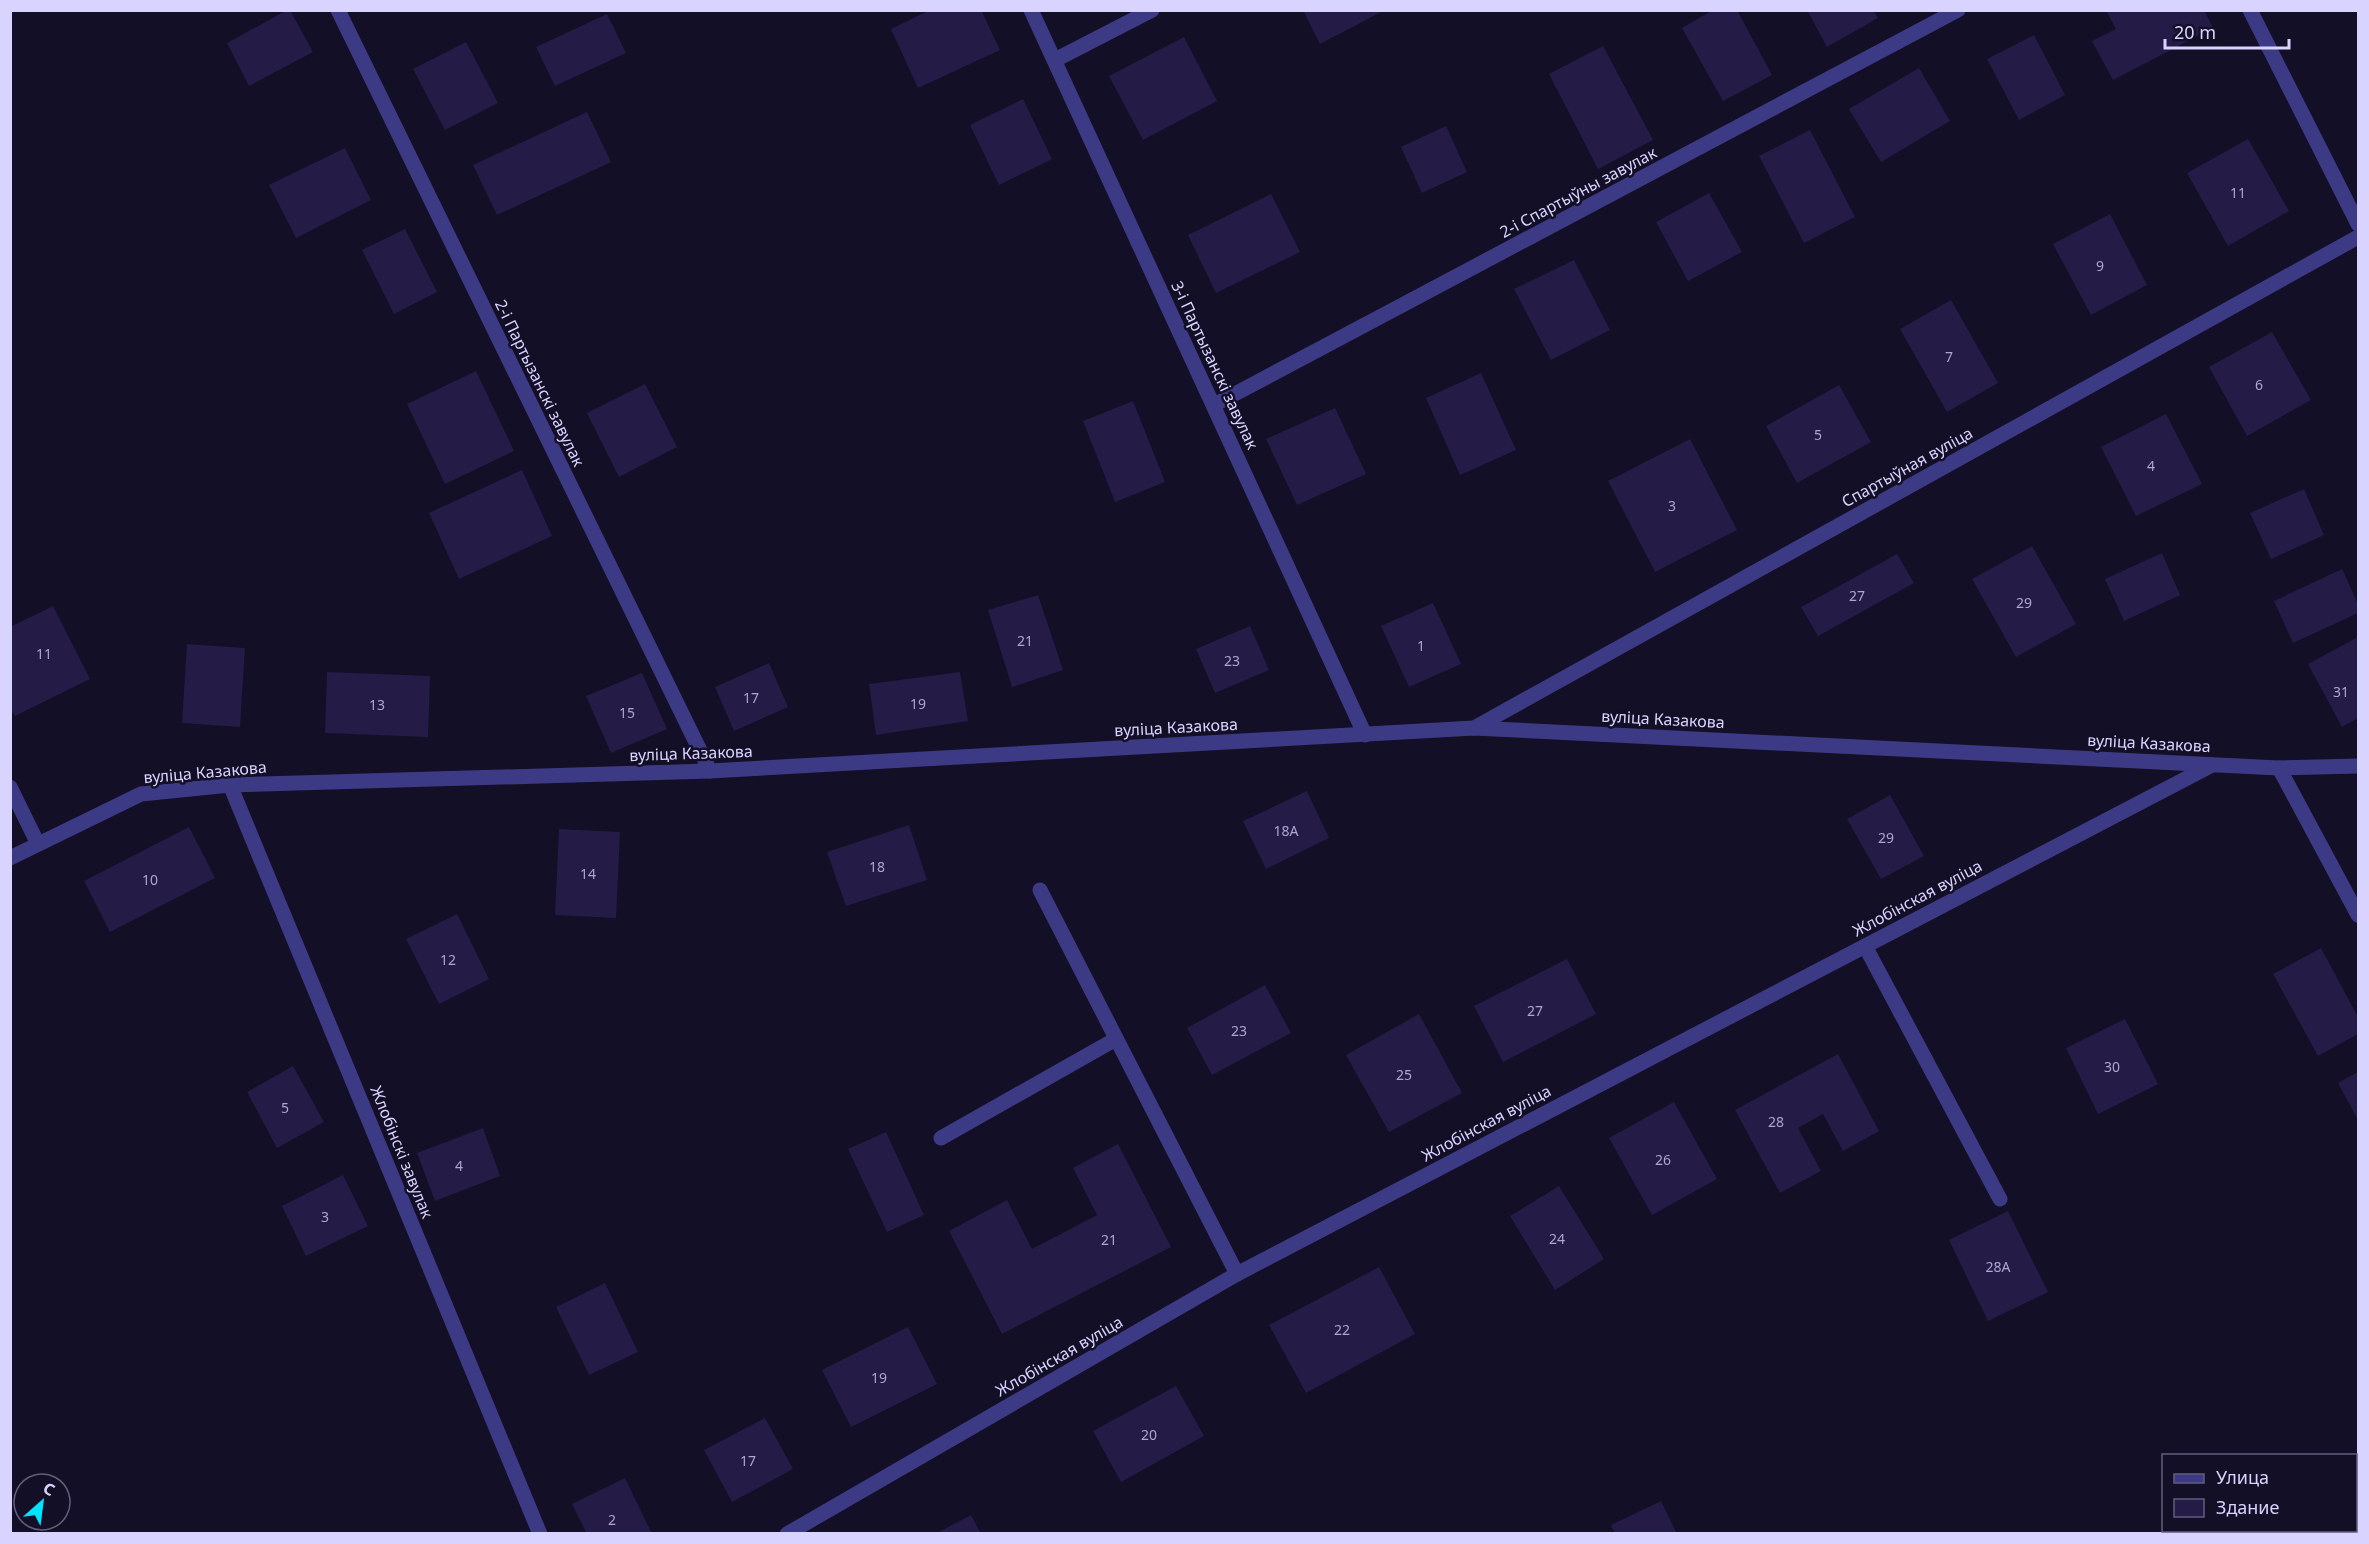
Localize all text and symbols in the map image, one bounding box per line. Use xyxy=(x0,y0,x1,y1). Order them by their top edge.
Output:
scale bar xyxy=(2165,12,2290,50)
text: 20 m xyxy=(2174,20,2216,44)
street label: 2-і Спартыўны завулак xyxy=(1496,141,1661,243)
house number: 11 xyxy=(2230,183,2246,202)
house number: 9 xyxy=(2096,256,2104,275)
street label: 3-і Партызанскі завулак xyxy=(1166,277,1264,453)
street label: 2-і Партызанскі завулак xyxy=(490,296,590,471)
house number: 7 xyxy=(1945,347,1953,366)
house number: 6 xyxy=(2255,375,2263,394)
street label: Спартыўная вуліца xyxy=(1838,422,1976,512)
house number: 5 xyxy=(1814,425,1822,444)
house number: 4 xyxy=(2147,456,2155,475)
house number: 3 xyxy=(1668,496,1676,515)
house number: 27 xyxy=(1849,586,1865,605)
house number: 29 xyxy=(2016,593,2032,612)
house number: 21 xyxy=(1017,631,1033,650)
house number: 1 xyxy=(1417,636,1425,655)
house number: 11 xyxy=(36,644,52,663)
house number: 23 xyxy=(1224,651,1240,670)
house number: 31 xyxy=(2333,682,2349,701)
house number: 17 xyxy=(743,688,759,707)
house number: 19 xyxy=(910,694,926,713)
house number: 13 xyxy=(369,695,385,714)
house number: 15 xyxy=(619,703,635,722)
street label: вуліца Казакова xyxy=(1601,705,1725,733)
street label: вуліца Казакова xyxy=(1114,713,1238,741)
street label: вуліца Казакова xyxy=(2087,729,2211,757)
street label: вуліца Казакова xyxy=(629,740,753,766)
street label: вуліца Казакова xyxy=(142,756,268,788)
house number: 18А xyxy=(1274,821,1299,840)
house number: 29 xyxy=(1878,828,1894,847)
street label: Жлобінская вуліца xyxy=(1848,855,1986,941)
house number: 18 xyxy=(869,857,885,876)
house number: 14 xyxy=(580,864,596,883)
house number: 10 xyxy=(142,870,158,889)
house number: 12 xyxy=(440,950,456,969)
house number: 27 xyxy=(1527,1001,1543,1020)
house number: 23 xyxy=(1231,1021,1247,1040)
house number: 30 xyxy=(2104,1057,2120,1076)
house number: 25 xyxy=(1396,1065,1412,1084)
street label: Жлобінская вуліца xyxy=(1417,1080,1555,1166)
street label: Жлобінскі завулак xyxy=(365,1082,439,1222)
house number: 5 xyxy=(281,1098,289,1117)
house number: 28 xyxy=(1768,1112,1784,1131)
house number: 26 xyxy=(1655,1150,1671,1169)
house number: 4 xyxy=(455,1156,463,1175)
house number: 3 xyxy=(321,1207,329,1226)
house number: 24 xyxy=(1549,1229,1565,1248)
house number: 21 xyxy=(1101,1230,1117,1249)
house number: 28А xyxy=(1986,1257,2011,1276)
street label: Жлобінская вуліца xyxy=(991,1311,1127,1401)
house number: 22 xyxy=(1334,1320,1350,1339)
house number: 19 xyxy=(871,1368,887,1387)
house number: 20 xyxy=(1141,1425,1157,1444)
house number: 17 xyxy=(740,1451,756,1470)
legend xyxy=(2162,1454,2357,1532)
text: Улица xyxy=(2216,1465,2269,1489)
north arrow xyxy=(12,1472,72,1532)
text: С xyxy=(39,1477,59,1501)
text: Здание xyxy=(2216,1495,2280,1519)
house number: 2 xyxy=(608,1510,616,1529)

